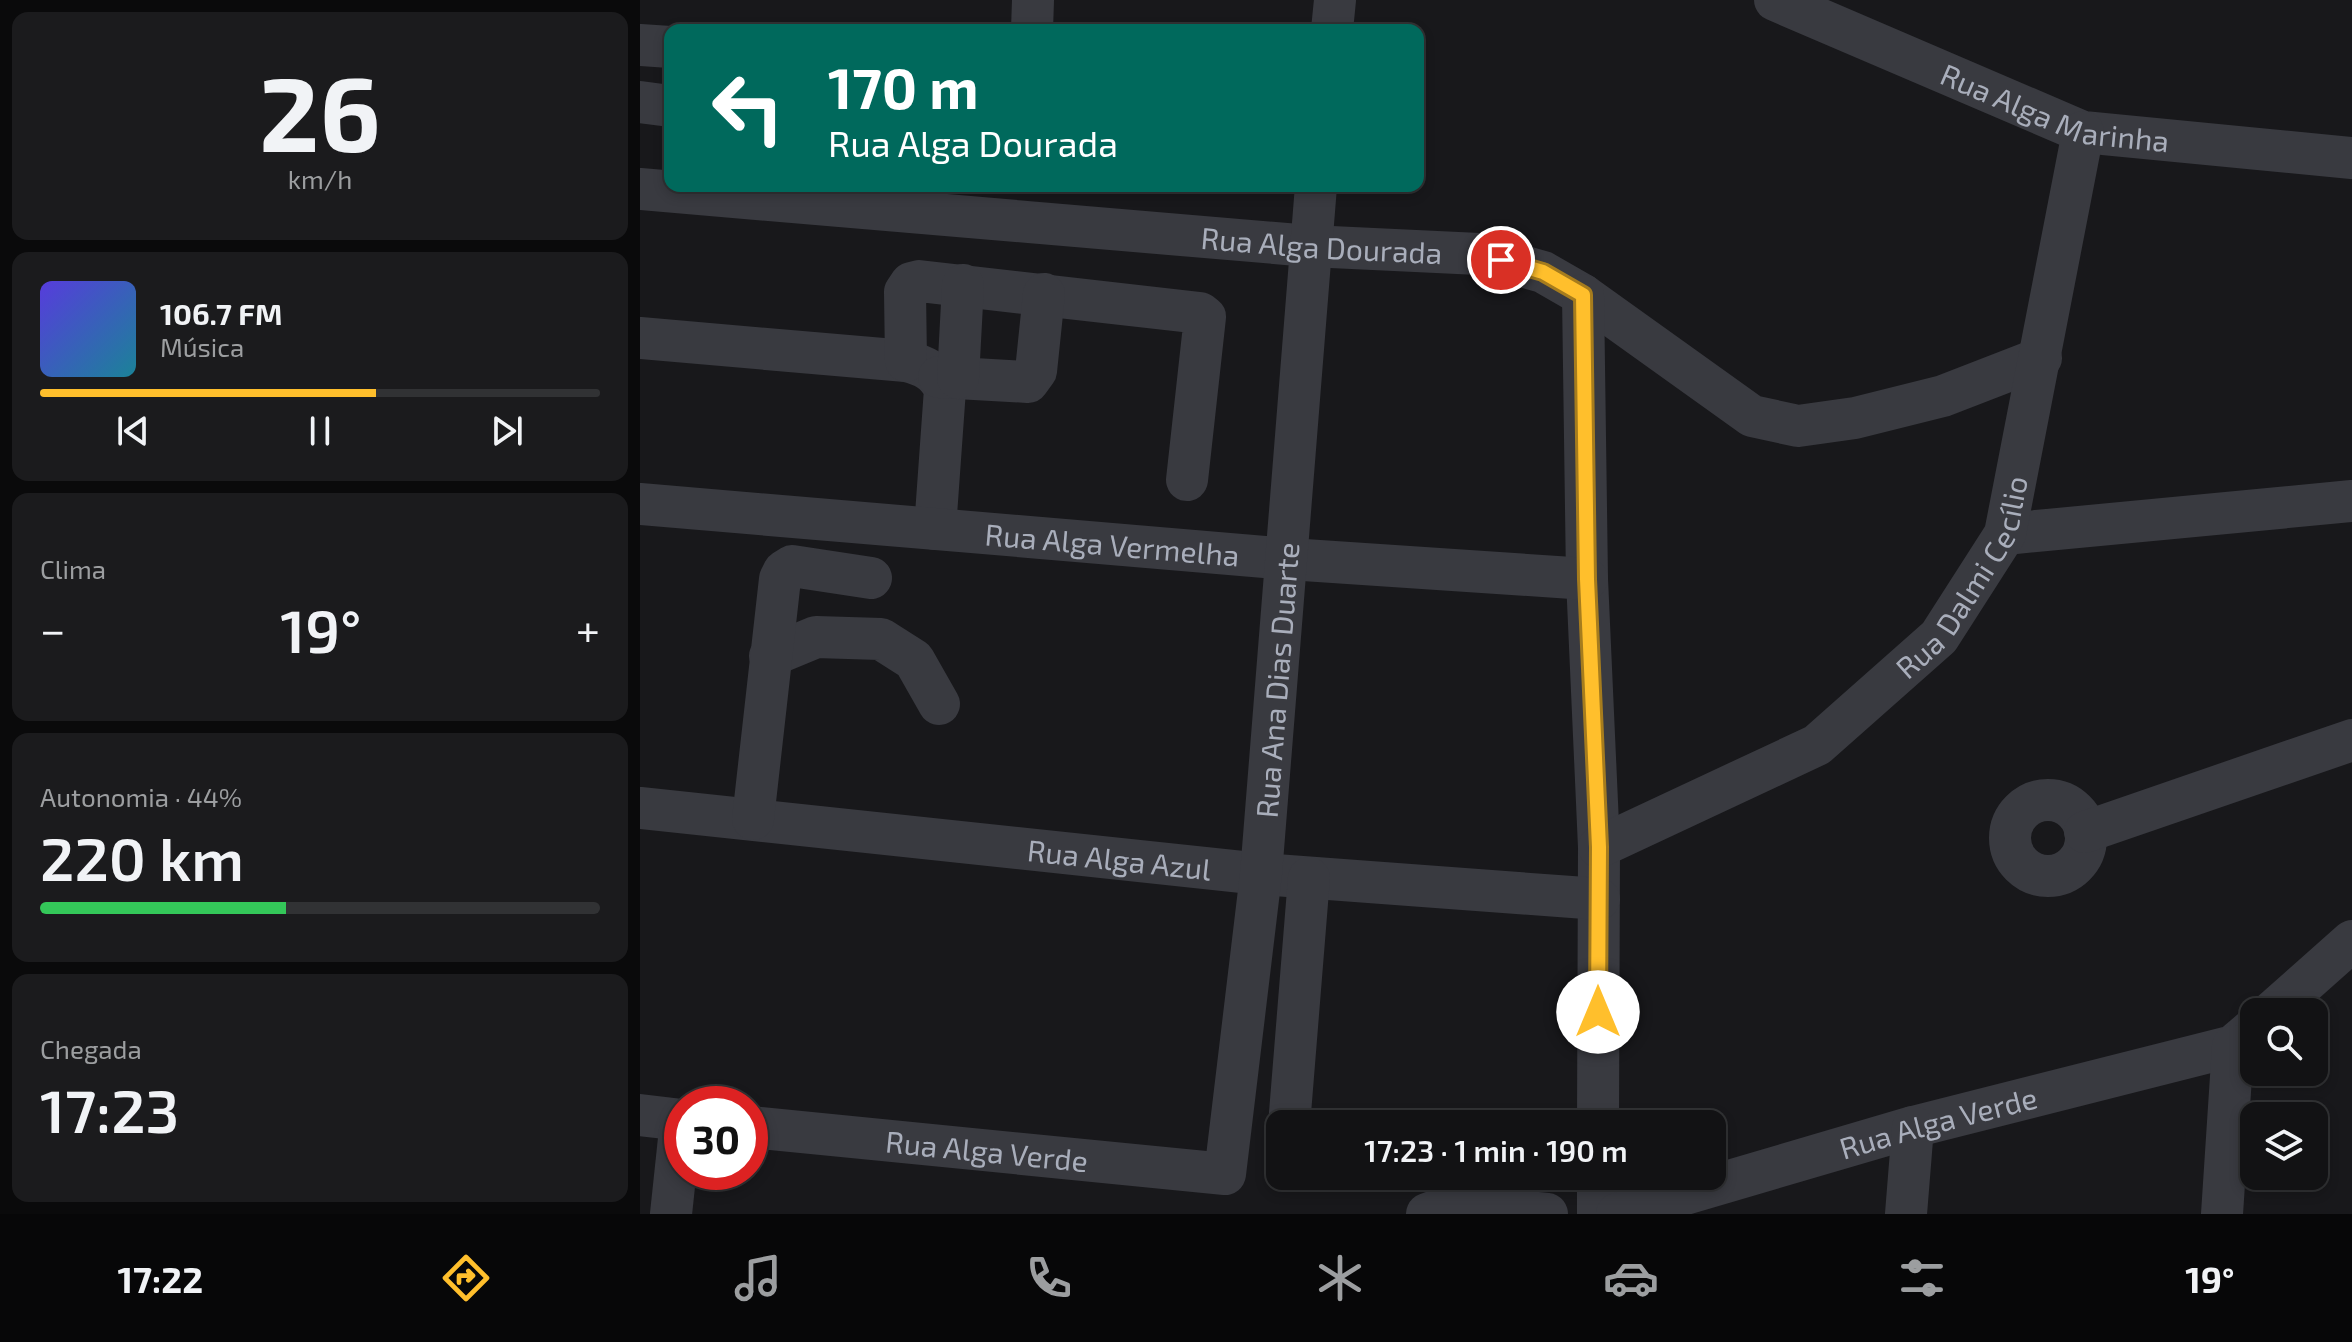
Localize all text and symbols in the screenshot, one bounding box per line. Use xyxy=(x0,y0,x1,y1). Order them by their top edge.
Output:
text: 26 xyxy=(259,48,381,173)
text: 170 m xyxy=(828,53,979,120)
street label: Rua Alga Marinha xyxy=(1936,55,2171,158)
icon: left xyxy=(696,56,800,160)
text: Rua Alga Dourada xyxy=(828,121,1118,164)
text: km/h xyxy=(288,163,352,194)
street label: Rua Alga Dourada xyxy=(1200,219,1443,270)
pin xyxy=(1467,226,1535,294)
icon: arrive xyxy=(1479,238,1523,282)
text: 106.7 FM xyxy=(160,295,282,331)
text: Música xyxy=(160,331,244,362)
icon: previous xyxy=(111,409,155,453)
icon: pause xyxy=(298,409,342,453)
icon: next xyxy=(485,409,529,453)
street label: Rua Dalmi Cecílio xyxy=(1888,473,2034,685)
street label: Rua Alga Vermelha xyxy=(984,515,1241,573)
street label: Rua Ana Dias Duarte xyxy=(1248,541,1305,819)
text: Clima xyxy=(40,553,106,584)
text: 19° xyxy=(280,593,361,665)
text: − xyxy=(40,602,66,655)
text: + xyxy=(576,602,600,655)
text: Autonomia · 44% xyxy=(40,781,242,812)
text: 220 km xyxy=(40,821,244,893)
street label: Rua Alga Azul xyxy=(1026,831,1213,887)
position arrow xyxy=(1556,970,1640,1054)
map controls xyxy=(2240,998,2328,1190)
button: search xyxy=(2240,998,2328,1086)
text: Chegada xyxy=(40,1033,142,1064)
text: 17:23 xyxy=(40,1073,179,1145)
street label: Rua Alga Verde xyxy=(1835,1078,2041,1166)
speed limit sign: 30 xyxy=(664,1086,768,1190)
button: layers xyxy=(2240,1102,2328,1190)
street label: Rua Alga Verde xyxy=(884,1123,1090,1178)
text: 17:23 · 1 min · 190 m xyxy=(1364,1132,1628,1168)
icon: directions xyxy=(438,1250,494,1306)
icon: music xyxy=(730,1250,786,1306)
icon: phone xyxy=(1021,1250,1077,1306)
icon: climate xyxy=(1312,1250,1368,1306)
icon: car xyxy=(1603,1250,1659,1306)
icon: filters xyxy=(1894,1250,1950,1306)
text: 17:22 xyxy=(118,1257,203,1300)
text: 19° xyxy=(2185,1257,2234,1300)

